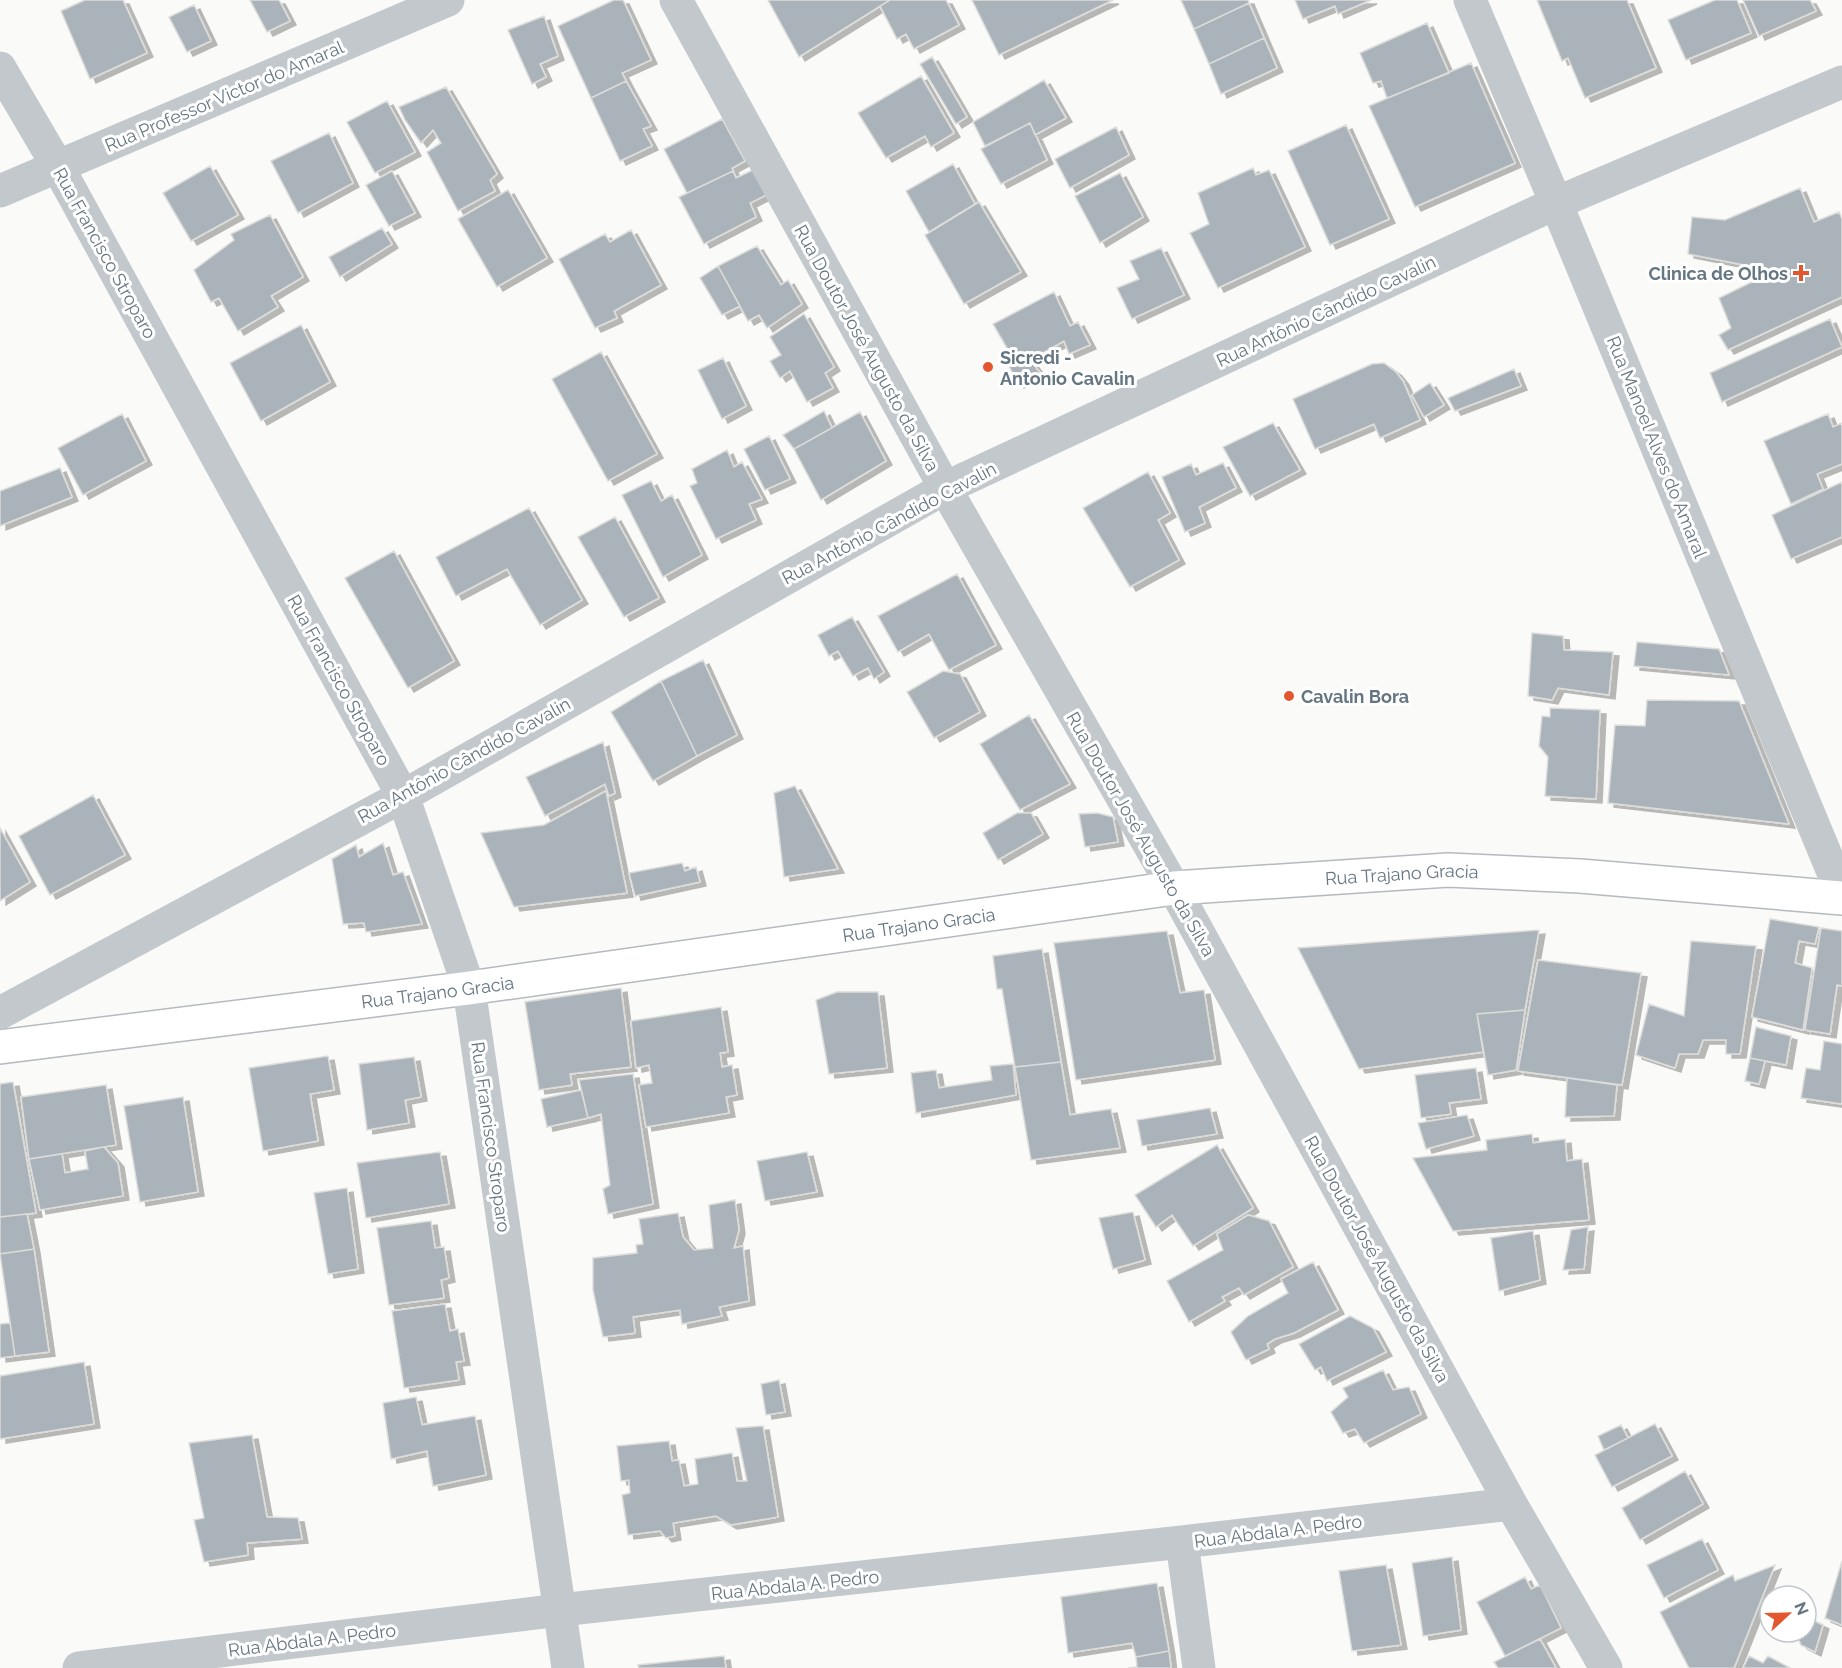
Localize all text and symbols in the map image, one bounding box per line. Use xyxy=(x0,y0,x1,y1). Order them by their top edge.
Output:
street label: Rua Professor Victor do Amaral xyxy=(102,36,347,156)
street label: Rua Francisco Stroparo xyxy=(49,164,161,342)
street label: Rua Doutor José Augusto da Silva xyxy=(790,221,944,475)
street label: Rua Antônio Cândido Cavalin xyxy=(1213,251,1439,371)
place label: Clinica de Olhos xyxy=(1648,263,1788,284)
marker: Clinica de Olhos xyxy=(1792,264,1810,282)
street label: Rua Manoel Alves do Amaral xyxy=(1603,333,1711,561)
place label: Sicredi - Antonio Cavalin xyxy=(1000,347,1135,389)
marker: Sicredi - Antonio Cavalin xyxy=(981,360,995,374)
street label: Rua Antônio Cândido Cavalin xyxy=(778,457,1000,589)
street label: Rua Francisco Stroparo xyxy=(283,591,395,769)
place label: Cavalin Bora xyxy=(1301,686,1409,707)
marker: Cavalin Bora xyxy=(1282,689,1296,703)
street label: Rua Antônio Cândido Cavalin xyxy=(354,693,574,827)
street label: Rua Doutor José Augusto da Silva xyxy=(1062,708,1220,960)
street label: Rua Trajano Gracia xyxy=(1324,859,1479,889)
street label: Rua Trajano Gracia xyxy=(841,903,997,945)
street label: Rua Trajano Gracia xyxy=(360,971,515,1012)
street label: Rua Francisco Stroparo xyxy=(467,1040,515,1234)
street label: Rua Doutor José Augusto da Silva xyxy=(1300,1132,1454,1386)
street label: Rua Abdala A. Pedro xyxy=(1193,1510,1363,1552)
street label: Rua Abdala A. Pedro xyxy=(710,1566,880,1604)
north arrow xyxy=(1758,1584,1818,1644)
text: N xyxy=(1790,1599,1813,1618)
street label: Rua Abdala A. Pedro xyxy=(227,1619,397,1661)

